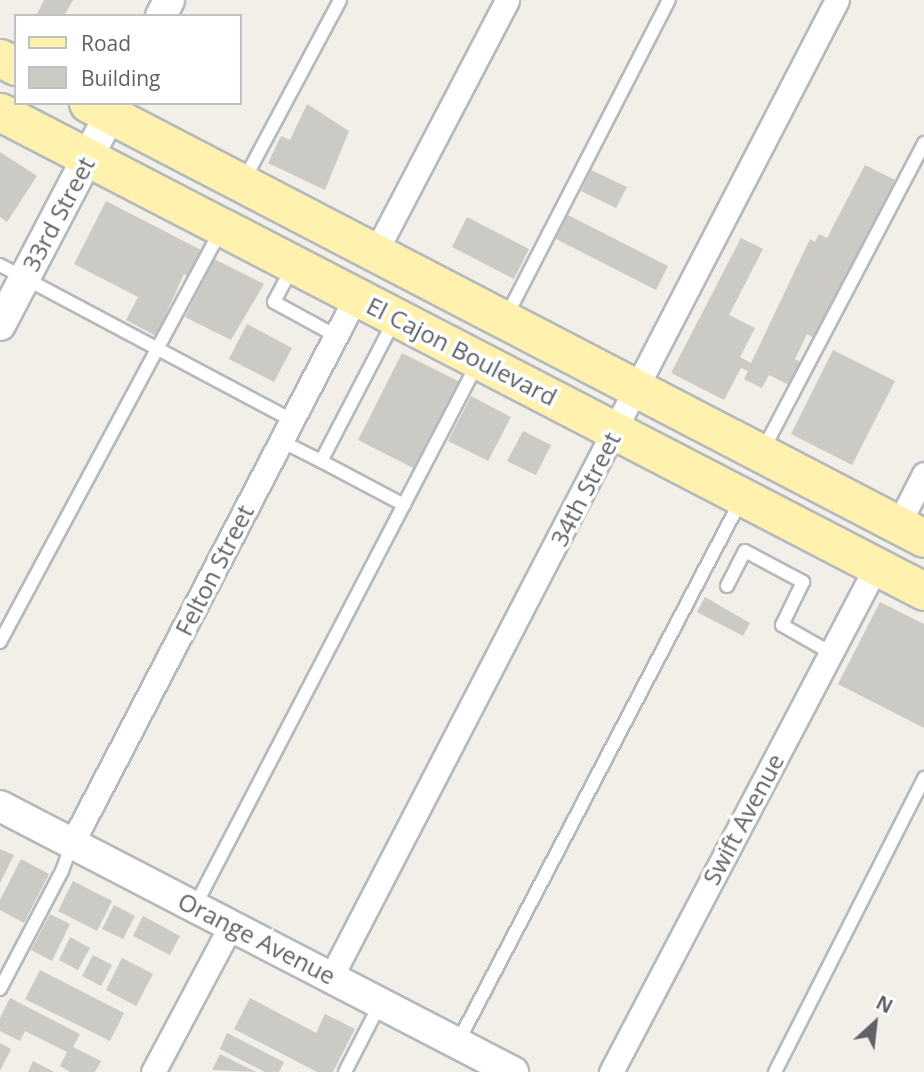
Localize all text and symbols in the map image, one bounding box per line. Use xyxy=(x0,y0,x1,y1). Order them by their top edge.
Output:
legend xyxy=(14,14,242,105)
text: Road xyxy=(81,29,131,57)
text: Building xyxy=(81,64,160,92)
street label: 33rd Street xyxy=(16,152,100,276)
street label: El Cajon Boulevard xyxy=(362,291,562,411)
street label: 34th Street xyxy=(544,427,626,551)
street label: Felton Street xyxy=(169,500,259,640)
street label: Swift Avenue xyxy=(696,749,790,889)
street label: Orange Avenue xyxy=(173,886,341,990)
north arrow xyxy=(840,988,910,1058)
text: N xyxy=(872,989,897,1019)

